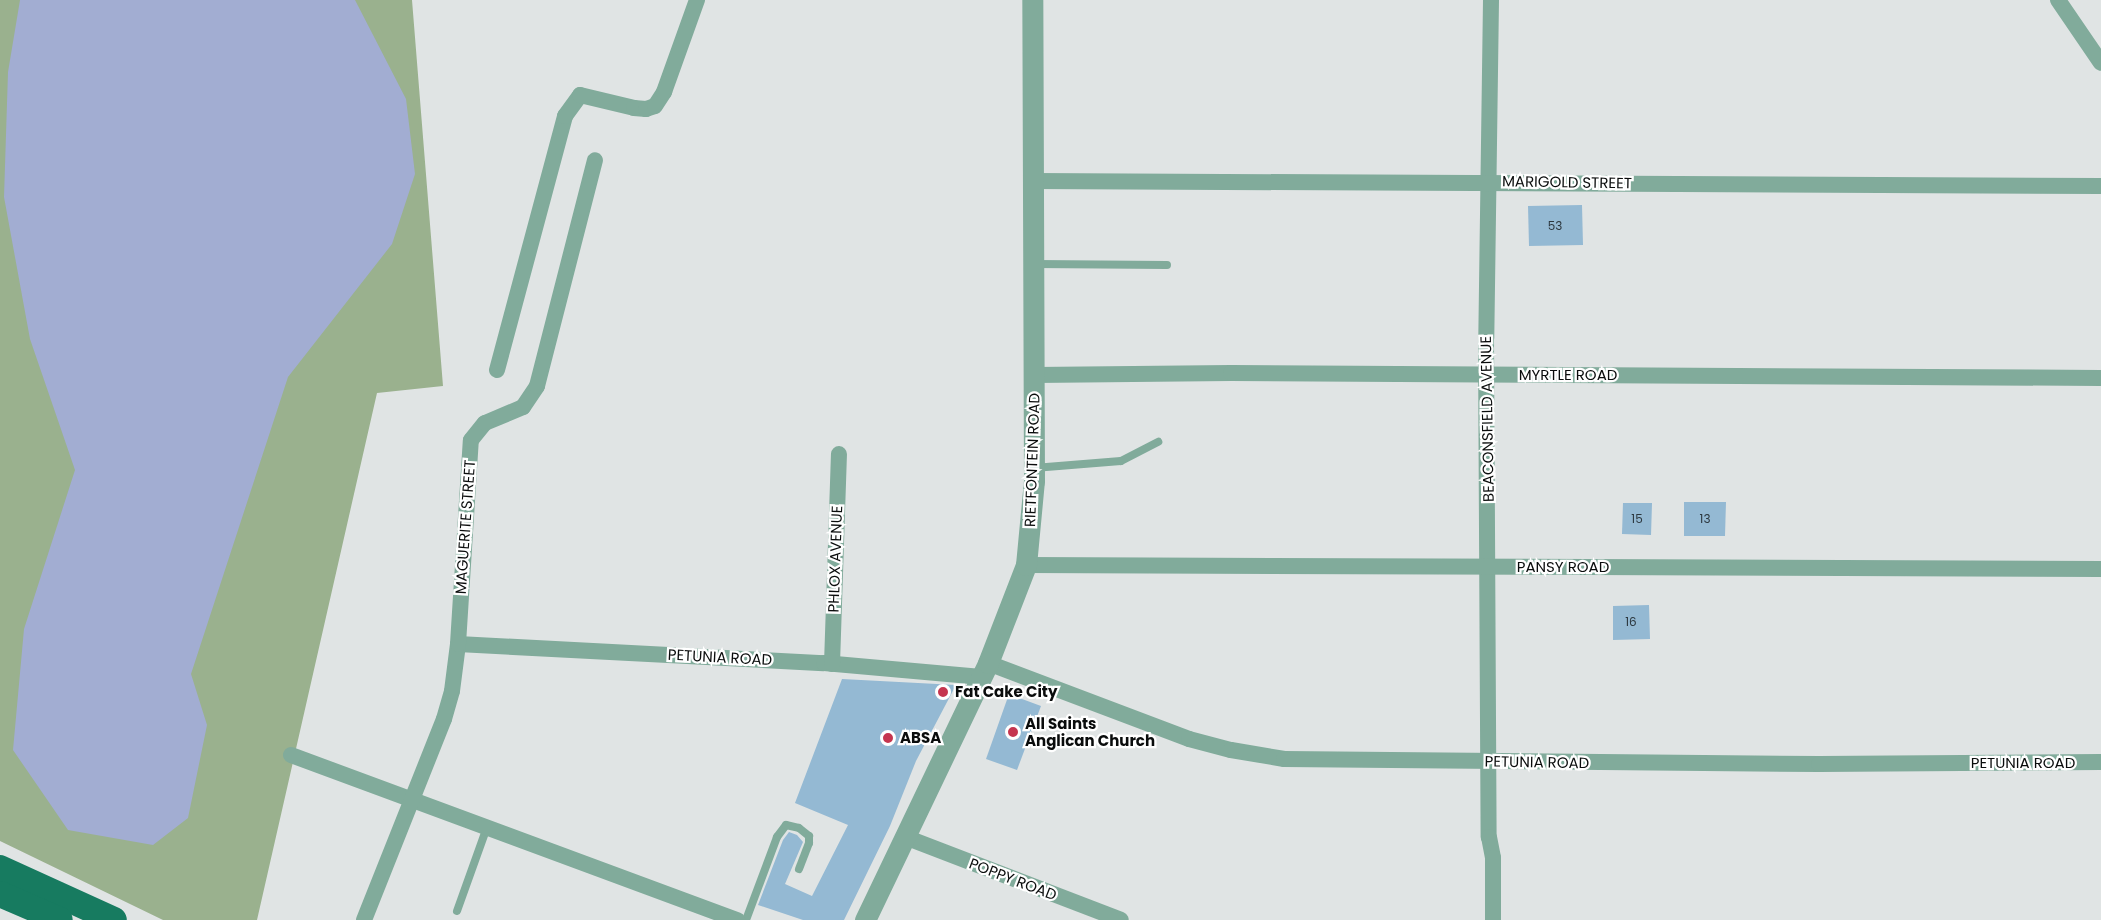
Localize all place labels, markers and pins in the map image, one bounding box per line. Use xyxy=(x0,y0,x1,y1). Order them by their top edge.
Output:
place label: Fat Cake City xyxy=(955,683,1057,701)
marker: Fat Cake City xyxy=(936,685,950,699)
place label: All Saints Anglican Church xyxy=(1025,714,1155,749)
marker: All Saints Anglican Church xyxy=(1006,725,1020,739)
place label: ABSA xyxy=(900,729,941,747)
marker: ABSA xyxy=(881,731,895,745)

